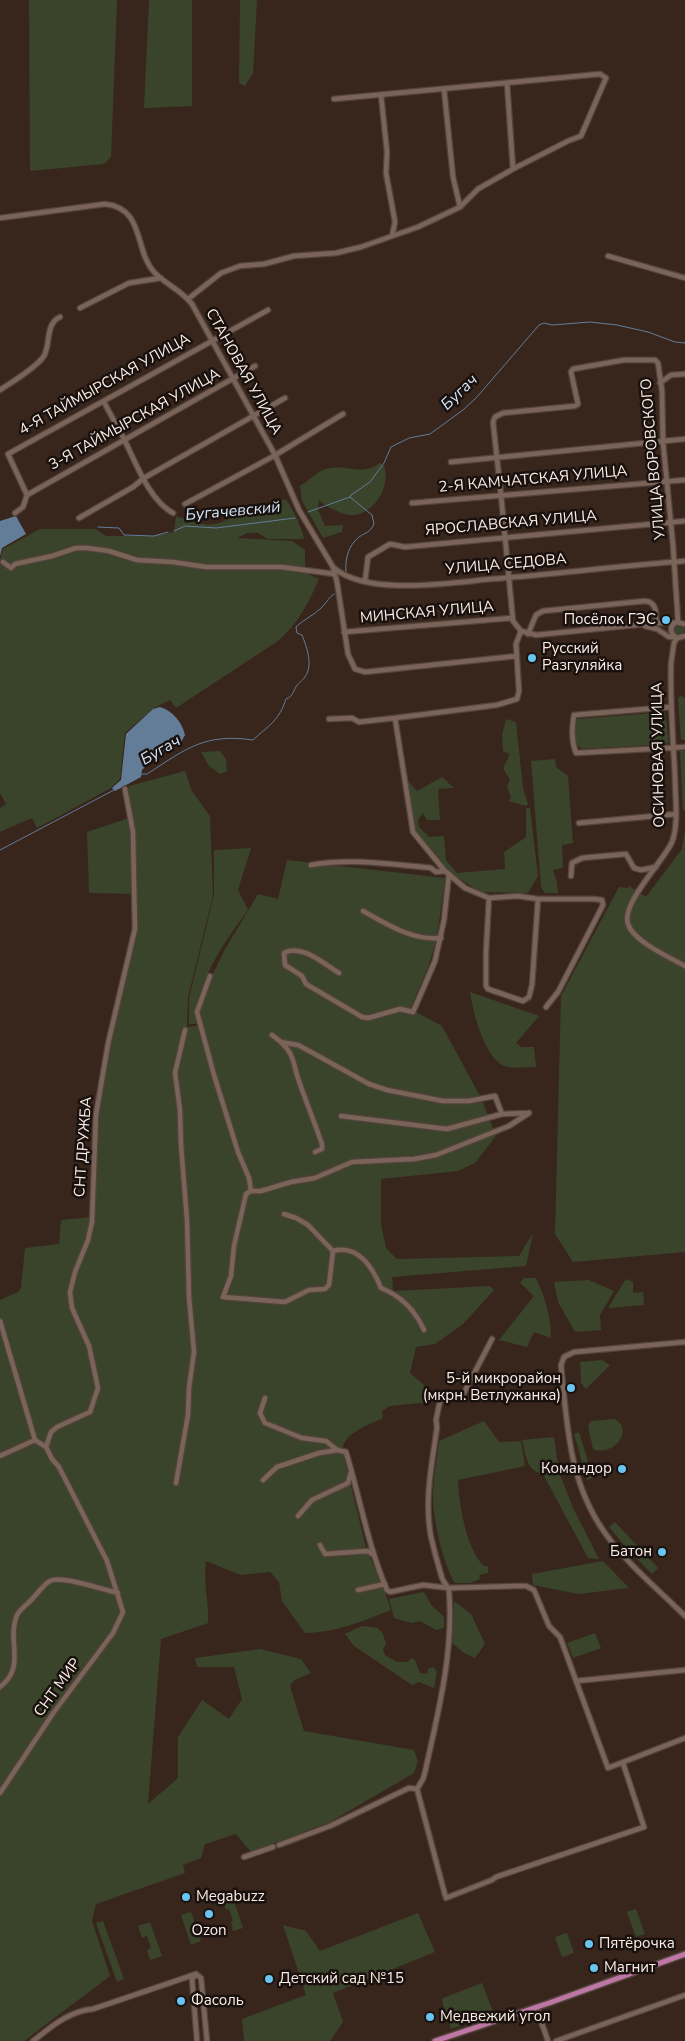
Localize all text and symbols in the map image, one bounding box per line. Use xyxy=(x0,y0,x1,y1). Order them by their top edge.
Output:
street label: СТАНОВАЯ УЛИЦА xyxy=(201,306,285,438)
street label: 4-Я ТАЙМЫРСКАЯ УЛИЦА xyxy=(16,330,194,440)
street label: 3-Я ТАЙМЫРСКАЯ УЛИЦА xyxy=(46,365,224,475)
water label: Бугач xyxy=(438,371,482,415)
street label: УЛИЦА ВОРОВСКОГО xyxy=(638,378,670,540)
street label: 2-Я КАМЧАТСКАЯ УЛИЦА xyxy=(438,463,628,497)
water label: Бугачевский xyxy=(185,498,281,526)
street label: ЯРОСЛАВСКАЯ УЛИЦА xyxy=(424,508,598,540)
street label: УЛИЦА СЕДОВА xyxy=(445,551,567,579)
street label: МИНСКАЯ УЛИЦА xyxy=(359,598,495,628)
place label: Посёлок ГЭС xyxy=(564,611,656,629)
marker: Посёлок ГЭС xyxy=(660,614,672,626)
place label: Русский Разгуляйка xyxy=(542,640,622,675)
marker: Русский Разгуляйка xyxy=(526,652,538,664)
street label: ОСИНОВАЯ УЛИЦА xyxy=(649,682,669,828)
water label: Бугач xyxy=(137,732,185,770)
street label: СНТ ДРУЖБА xyxy=(72,1096,96,1198)
place label: 5-й микрорайон (мкрн. Ветлужанка) xyxy=(423,1370,561,1405)
marker: 5-й микрорайон (мкрн. Ветлужанка) xyxy=(565,1382,577,1394)
place label: Командор xyxy=(541,1460,612,1478)
marker: Командор xyxy=(616,1463,628,1475)
place label: Батон xyxy=(610,1543,652,1561)
marker: Батон xyxy=(656,1546,668,1558)
street label: СНТ МИР xyxy=(31,1655,85,1721)
place label: Megabuzz xyxy=(196,1888,265,1906)
marker: Megabuzz xyxy=(180,1891,192,1903)
marker: Ozon xyxy=(203,1908,215,1920)
place label: Ozon xyxy=(191,1922,227,1940)
place label: Пятёрочка xyxy=(599,1935,675,1953)
marker: Пятёрочка xyxy=(583,1938,595,1950)
place label: Магнит xyxy=(604,1959,656,1977)
marker: Магнит xyxy=(588,1962,600,1974)
place label: Детский сад №15 xyxy=(279,1970,404,1988)
marker: Детский сад №15 xyxy=(263,1973,275,1985)
place label: Фасоль xyxy=(191,1992,244,2010)
marker: Фасоль xyxy=(175,1995,187,2007)
place label: Медвежий угол xyxy=(440,2008,551,2026)
marker: Медвежий угол xyxy=(424,2011,436,2023)

